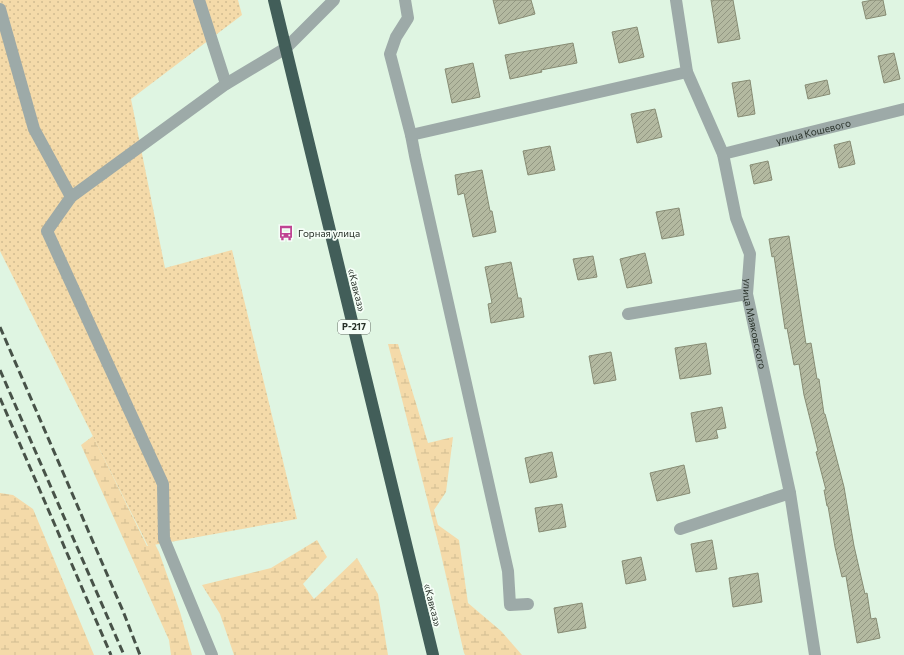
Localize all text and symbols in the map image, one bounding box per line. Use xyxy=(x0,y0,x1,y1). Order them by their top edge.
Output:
street label: улица Кошевого xyxy=(775,116,852,147)
bus stop icon: Горная улица xyxy=(277,224,295,242)
place label: Горная улица xyxy=(298,227,360,239)
street label: «Кавказ» xyxy=(346,267,368,313)
street label: улица Маяковского xyxy=(741,278,769,370)
road number: Р-217 xyxy=(338,320,370,334)
street label: «Кавказ» xyxy=(422,582,444,628)

